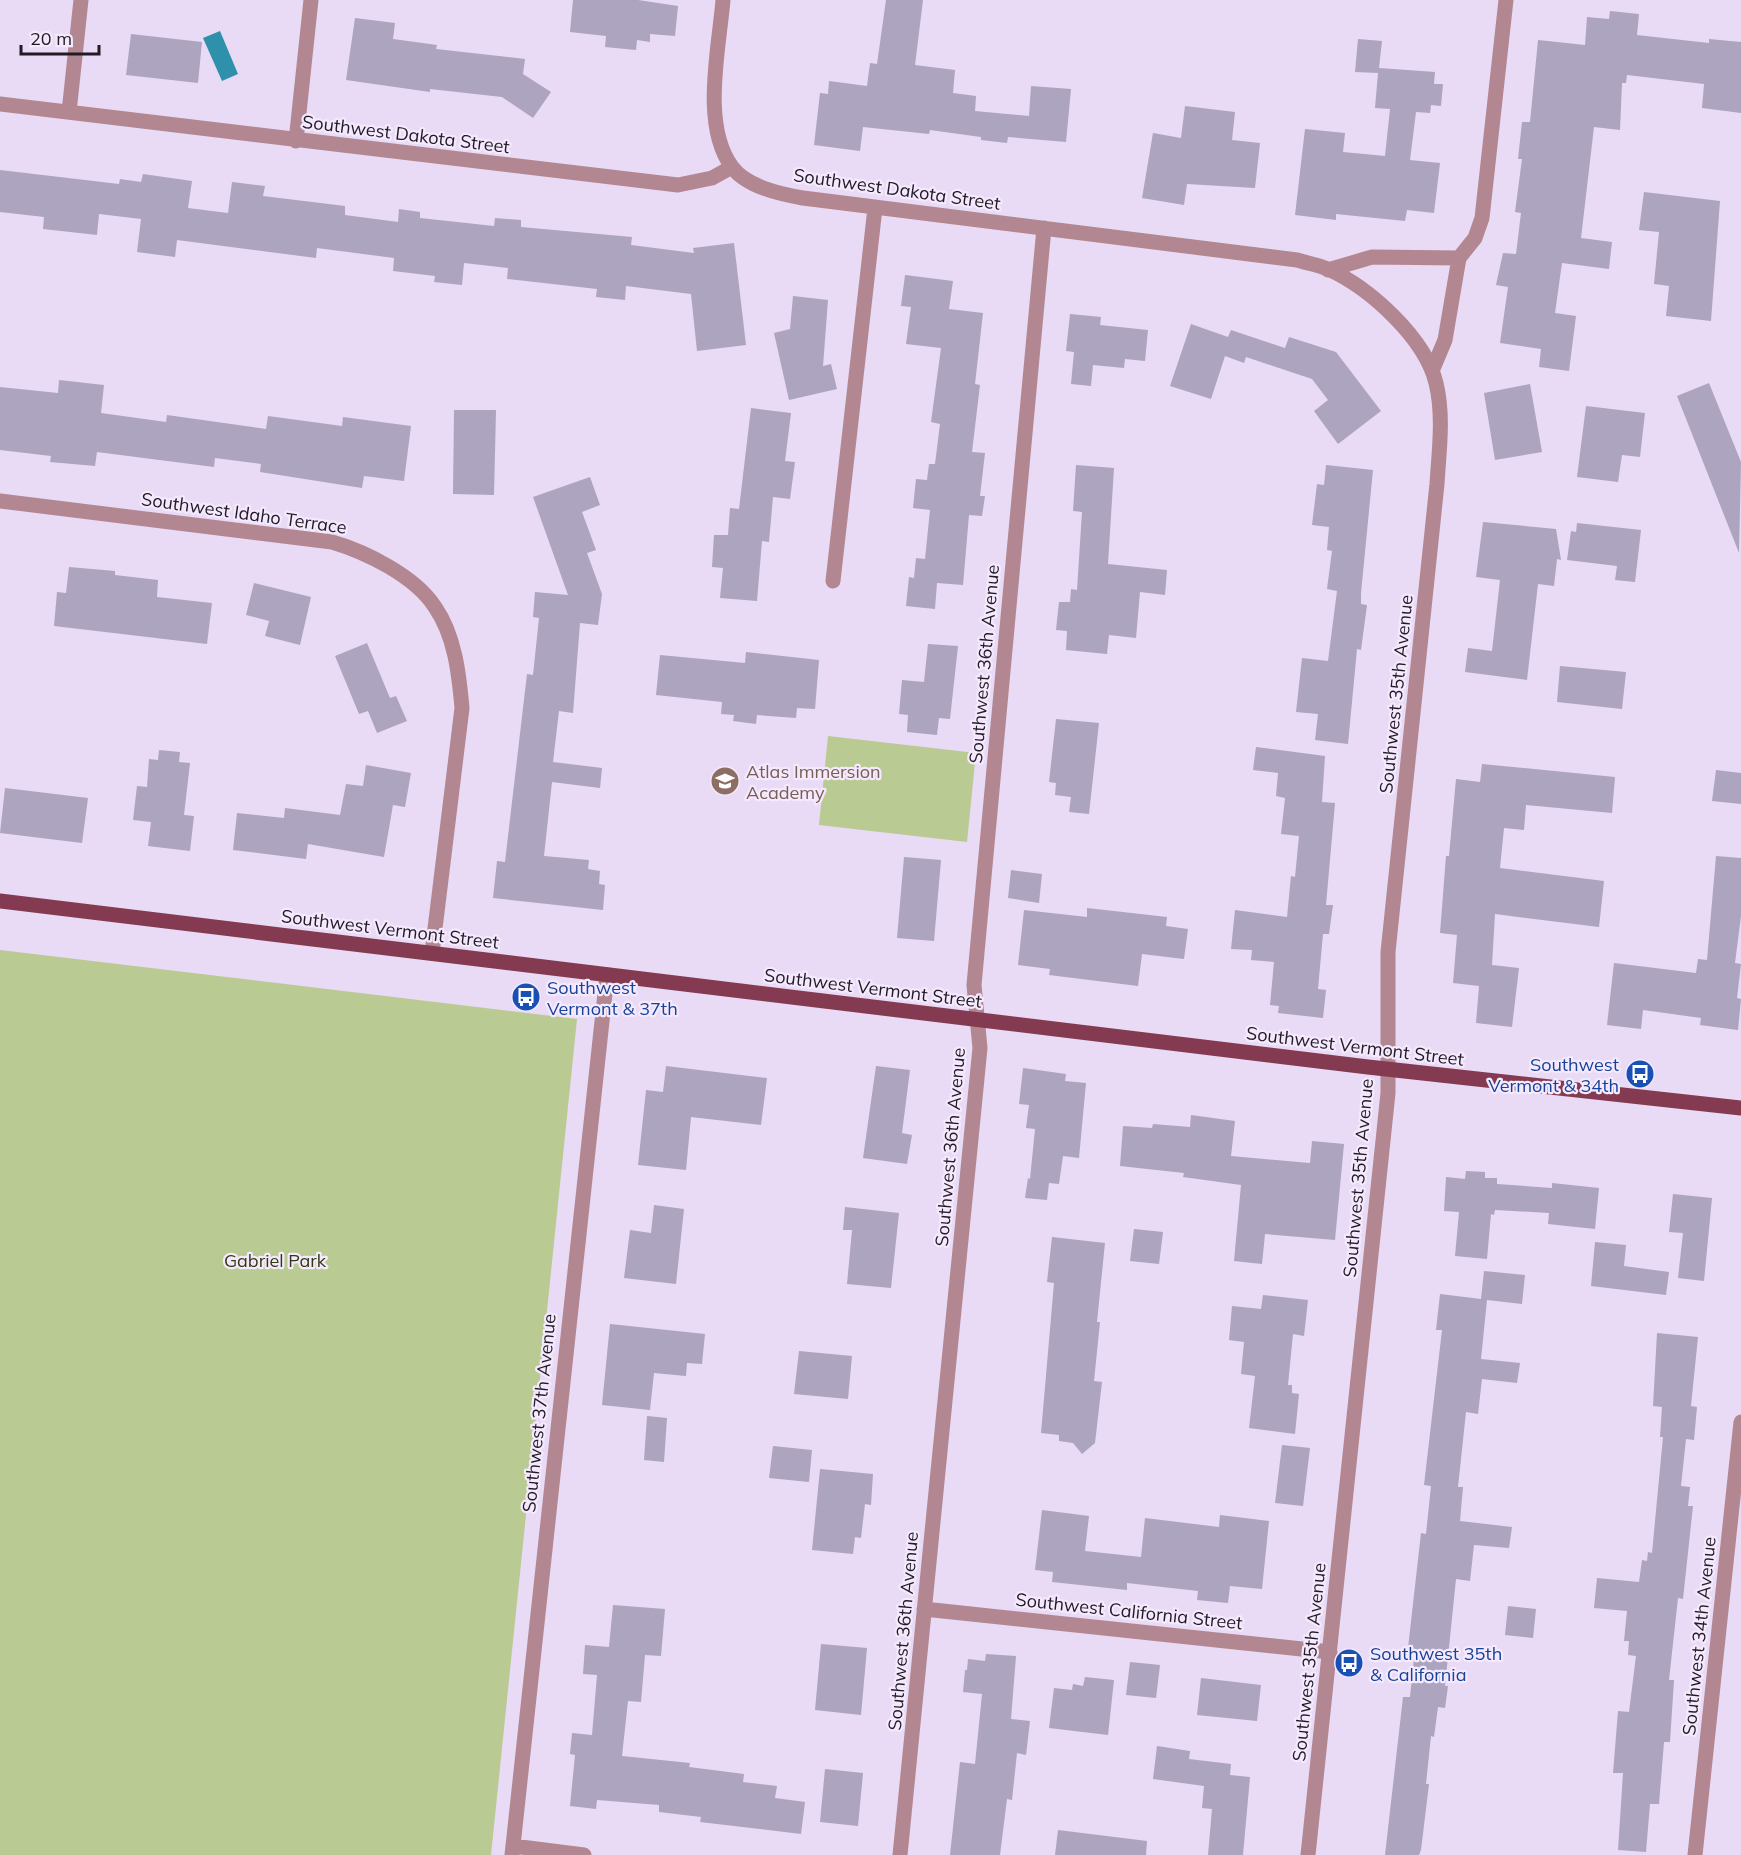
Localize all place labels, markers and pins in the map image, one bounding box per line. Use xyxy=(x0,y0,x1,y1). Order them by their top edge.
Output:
place label: Atlas Immersion Academy xyxy=(746,760,881,804)
school or university icon: Atlas Immersion Academy xyxy=(709,765,741,797)
place label: Southwest Vermont & 37th xyxy=(547,976,678,1020)
bus stop icon: Southwest Vermont & 37th xyxy=(510,981,542,1013)
place label: Southwest Vermont & 34th xyxy=(1488,1053,1619,1097)
bus stop icon: Southwest Vermont & 34th xyxy=(1624,1058,1656,1090)
place label: Southwest 35th & California xyxy=(1370,1642,1502,1686)
bus stop icon: Southwest 35th & California xyxy=(1333,1647,1365,1679)

